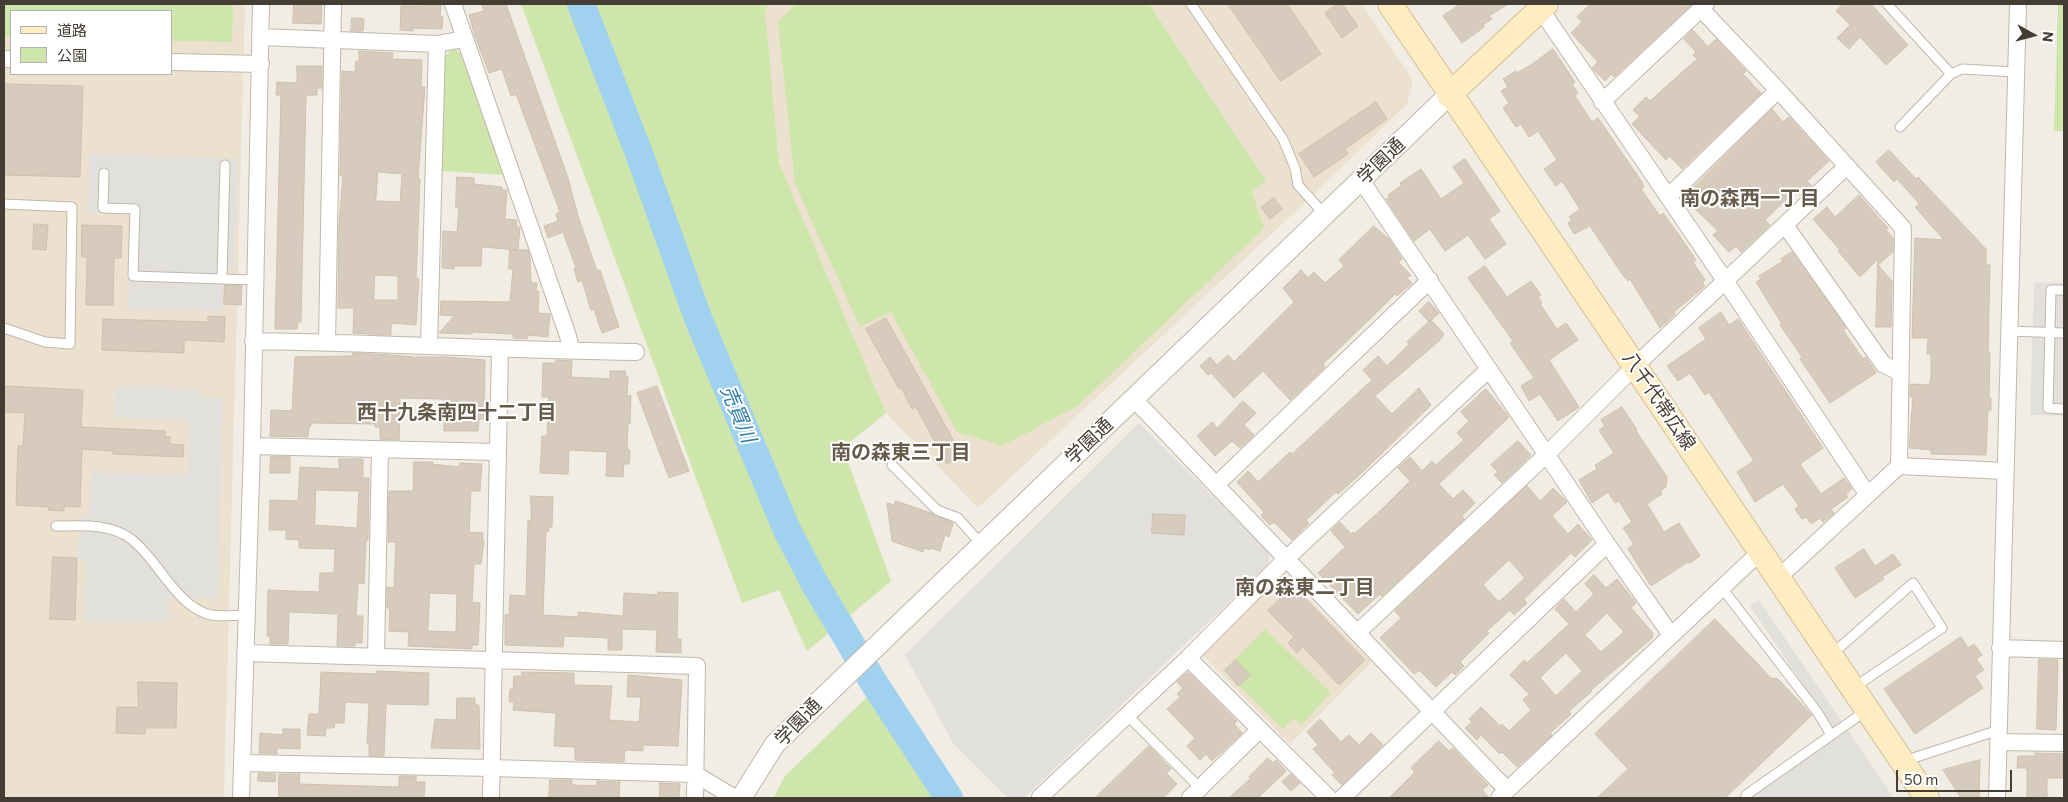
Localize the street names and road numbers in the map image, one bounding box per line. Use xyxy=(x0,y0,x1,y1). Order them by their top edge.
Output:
street label: 学園通 xyxy=(1353,133,1409,189)
street label: 八千代帯広線 xyxy=(1618,347,1700,455)
street label: 学園通 xyxy=(1061,413,1117,469)
street label: 学園通 xyxy=(770,694,826,750)

